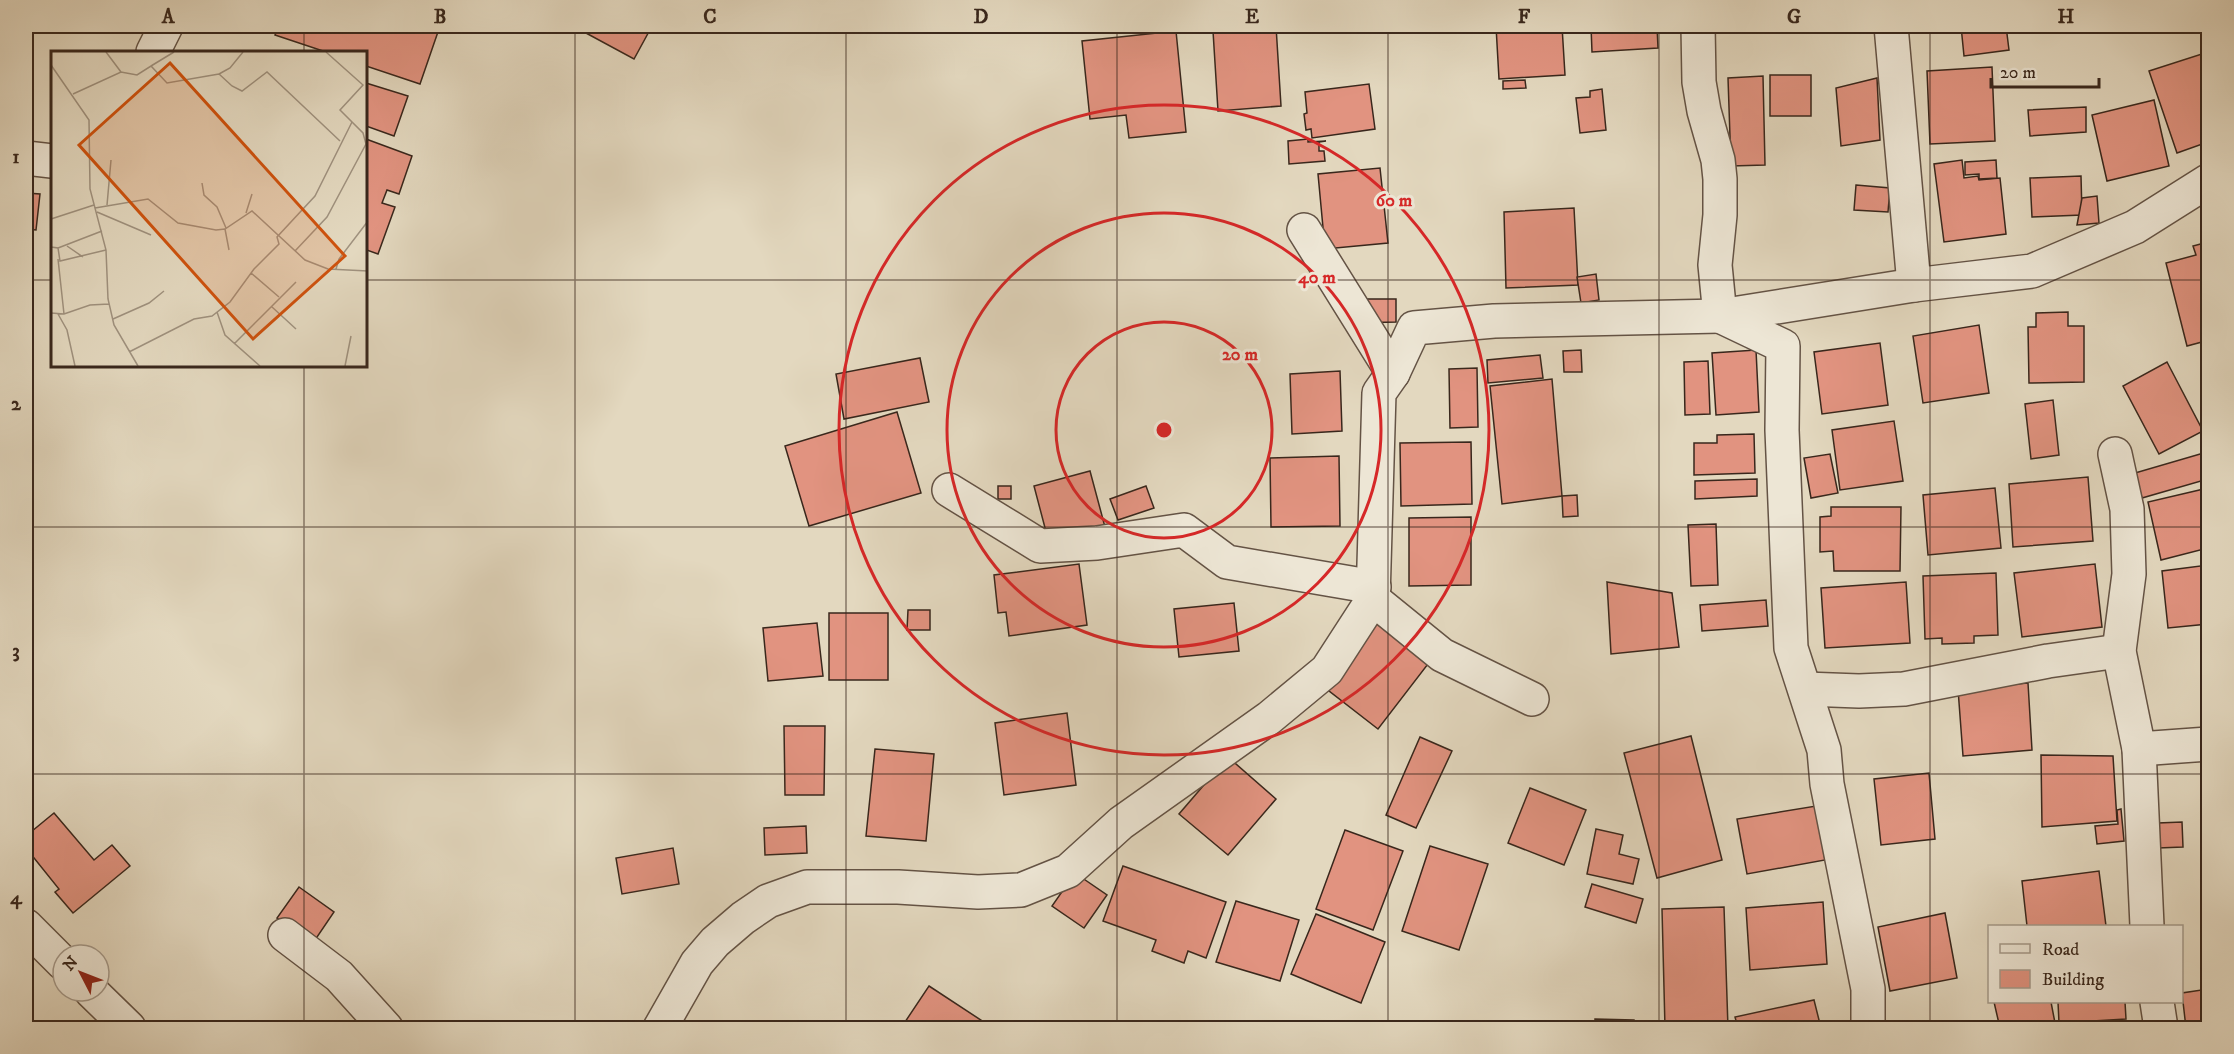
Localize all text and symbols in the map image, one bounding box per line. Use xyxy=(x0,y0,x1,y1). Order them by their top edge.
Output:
text: A xyxy=(161,5,176,30)
text: B xyxy=(434,5,446,30)
text: C xyxy=(703,5,717,30)
text: D xyxy=(974,5,989,30)
text: E xyxy=(1245,5,1259,30)
text: F xyxy=(1518,5,1531,30)
text: G xyxy=(1787,5,1801,30)
text: H xyxy=(2058,5,2075,30)
inset map xyxy=(51,51,368,368)
scale bar xyxy=(1991,51,2099,89)
text: 20 m xyxy=(2000,62,2036,84)
text: 1 xyxy=(12,145,20,170)
text: 60 m xyxy=(1376,190,1413,212)
text: 40 m xyxy=(1297,267,1336,289)
text: 20 m xyxy=(1222,344,1258,366)
text: 2 xyxy=(11,392,22,417)
centre of rings xyxy=(1154,420,1174,440)
text: 3 xyxy=(12,639,20,664)
text: 4 xyxy=(10,886,23,911)
legend xyxy=(1988,925,2183,1003)
text: Road xyxy=(2042,939,2079,961)
north arrow xyxy=(51,943,111,1003)
text: N xyxy=(59,952,82,975)
text: Building xyxy=(2042,969,2104,991)

